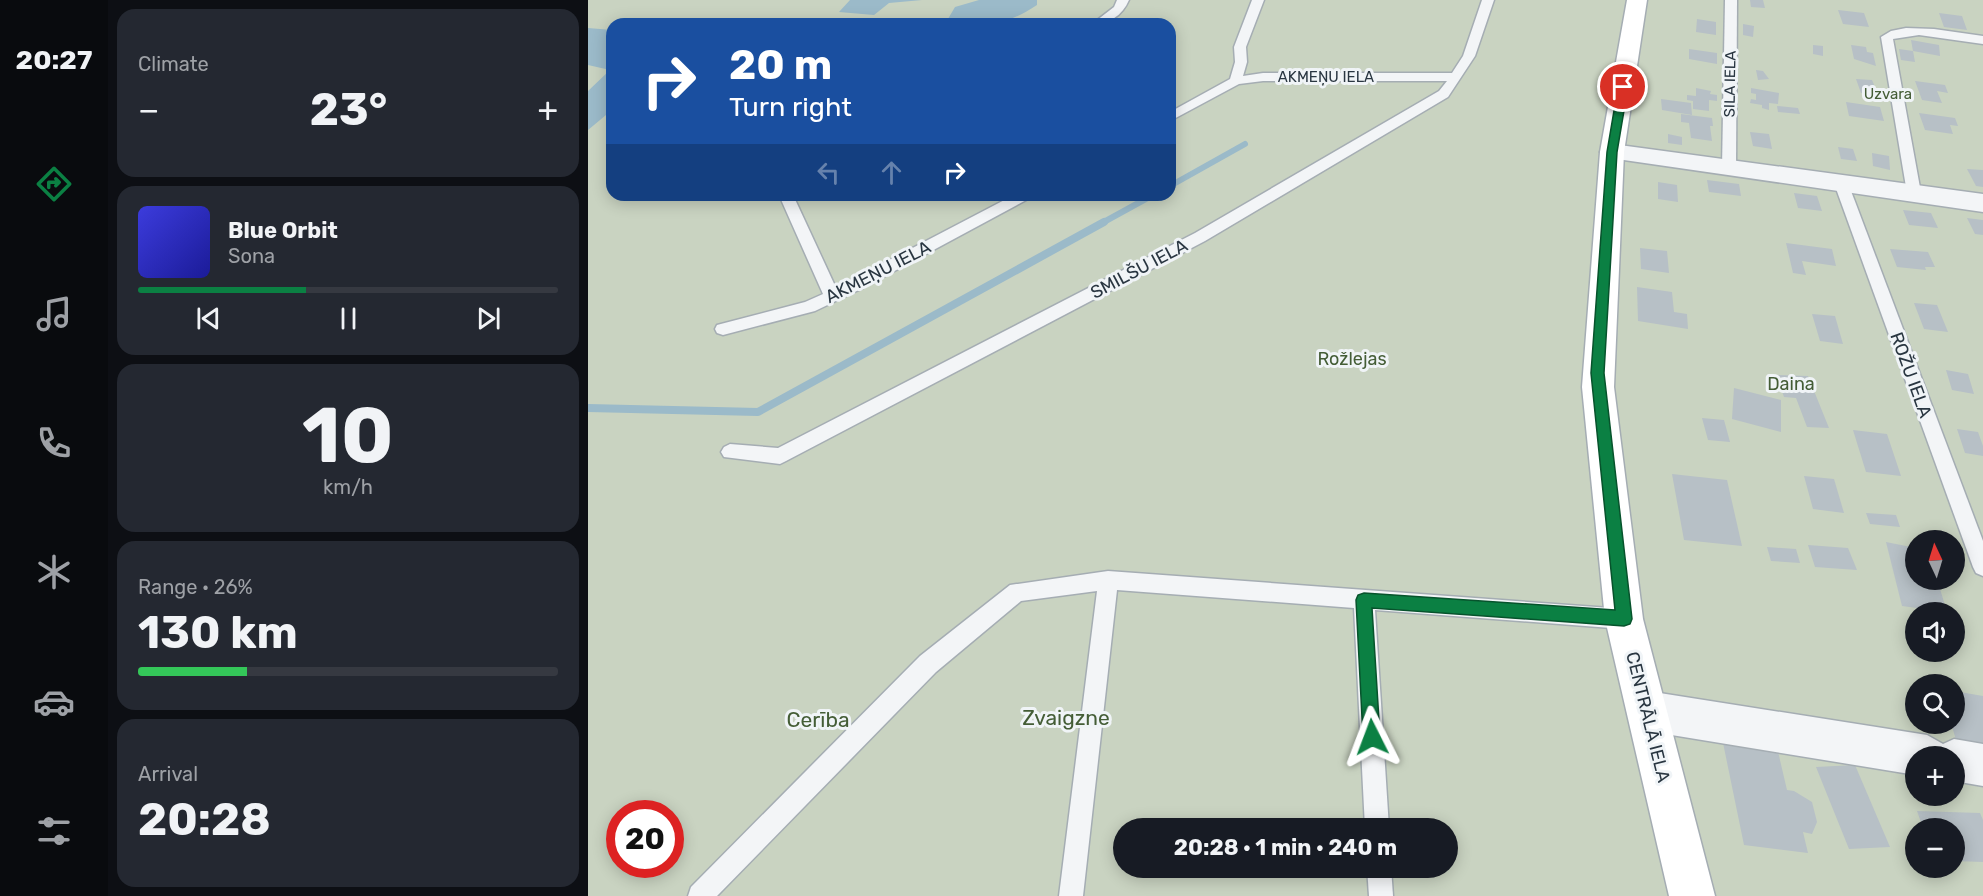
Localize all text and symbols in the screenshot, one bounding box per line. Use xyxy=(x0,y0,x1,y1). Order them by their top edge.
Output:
text: 20 m xyxy=(729,40,832,90)
icon: right xyxy=(630,42,708,120)
text: 20:27 xyxy=(16,44,92,76)
street label: SILA IELA xyxy=(1720,50,1740,118)
text: Climate xyxy=(138,52,209,76)
pin xyxy=(1597,61,1648,112)
street label: AKMEŅU IELA xyxy=(1278,68,1374,86)
icon: arrive xyxy=(1606,70,1639,103)
text: 23° xyxy=(310,83,387,136)
park label: Uzvara xyxy=(1864,85,1912,103)
text: − xyxy=(138,90,159,129)
text: + xyxy=(537,90,558,129)
text: Turn right xyxy=(729,91,852,123)
icon: left xyxy=(812,156,845,189)
icon: ahead xyxy=(875,156,908,189)
icon: right xyxy=(938,156,971,189)
icon: directions xyxy=(33,163,75,205)
text: Blue Orbit xyxy=(228,217,338,244)
street label: SMILŠU IELA xyxy=(1087,234,1191,304)
street label: AKMEŅU IELA xyxy=(821,236,935,308)
text: Sona xyxy=(228,244,275,268)
icon: music xyxy=(33,293,75,335)
icon: previous xyxy=(192,302,225,335)
icon: pause xyxy=(332,302,365,335)
icon: next xyxy=(472,302,505,335)
street label: ROŽU IELA xyxy=(1885,329,1937,421)
park label: Rožlejas xyxy=(1317,348,1387,370)
park label: Daina xyxy=(1767,373,1815,395)
text: 10 xyxy=(302,389,394,482)
icon: phone xyxy=(33,422,75,464)
text: km/h xyxy=(323,475,373,499)
north arrow xyxy=(1905,530,1965,590)
map controls xyxy=(1905,530,1965,878)
icon: climate xyxy=(33,551,75,593)
text: Range · 26% xyxy=(138,575,253,599)
button: sound xyxy=(1905,602,1965,662)
text: 130 km xyxy=(138,606,298,659)
street label: CENTRĀLĀ IELA xyxy=(1621,649,1675,785)
button: search xyxy=(1905,674,1965,734)
icon: car xyxy=(33,681,75,723)
park label: Zvaigzne xyxy=(1022,705,1110,730)
position arrow xyxy=(1340,705,1404,769)
park label: Cerība xyxy=(787,707,849,732)
button: + xyxy=(1905,746,1965,806)
text: Arrival xyxy=(138,762,198,786)
text: 20:28 xyxy=(138,793,271,846)
speed limit sign: 20 xyxy=(606,800,684,878)
icon: filters xyxy=(33,810,75,852)
button: − xyxy=(1905,818,1965,878)
text: 20:28 · 1 min · 240 m xyxy=(1174,834,1397,861)

